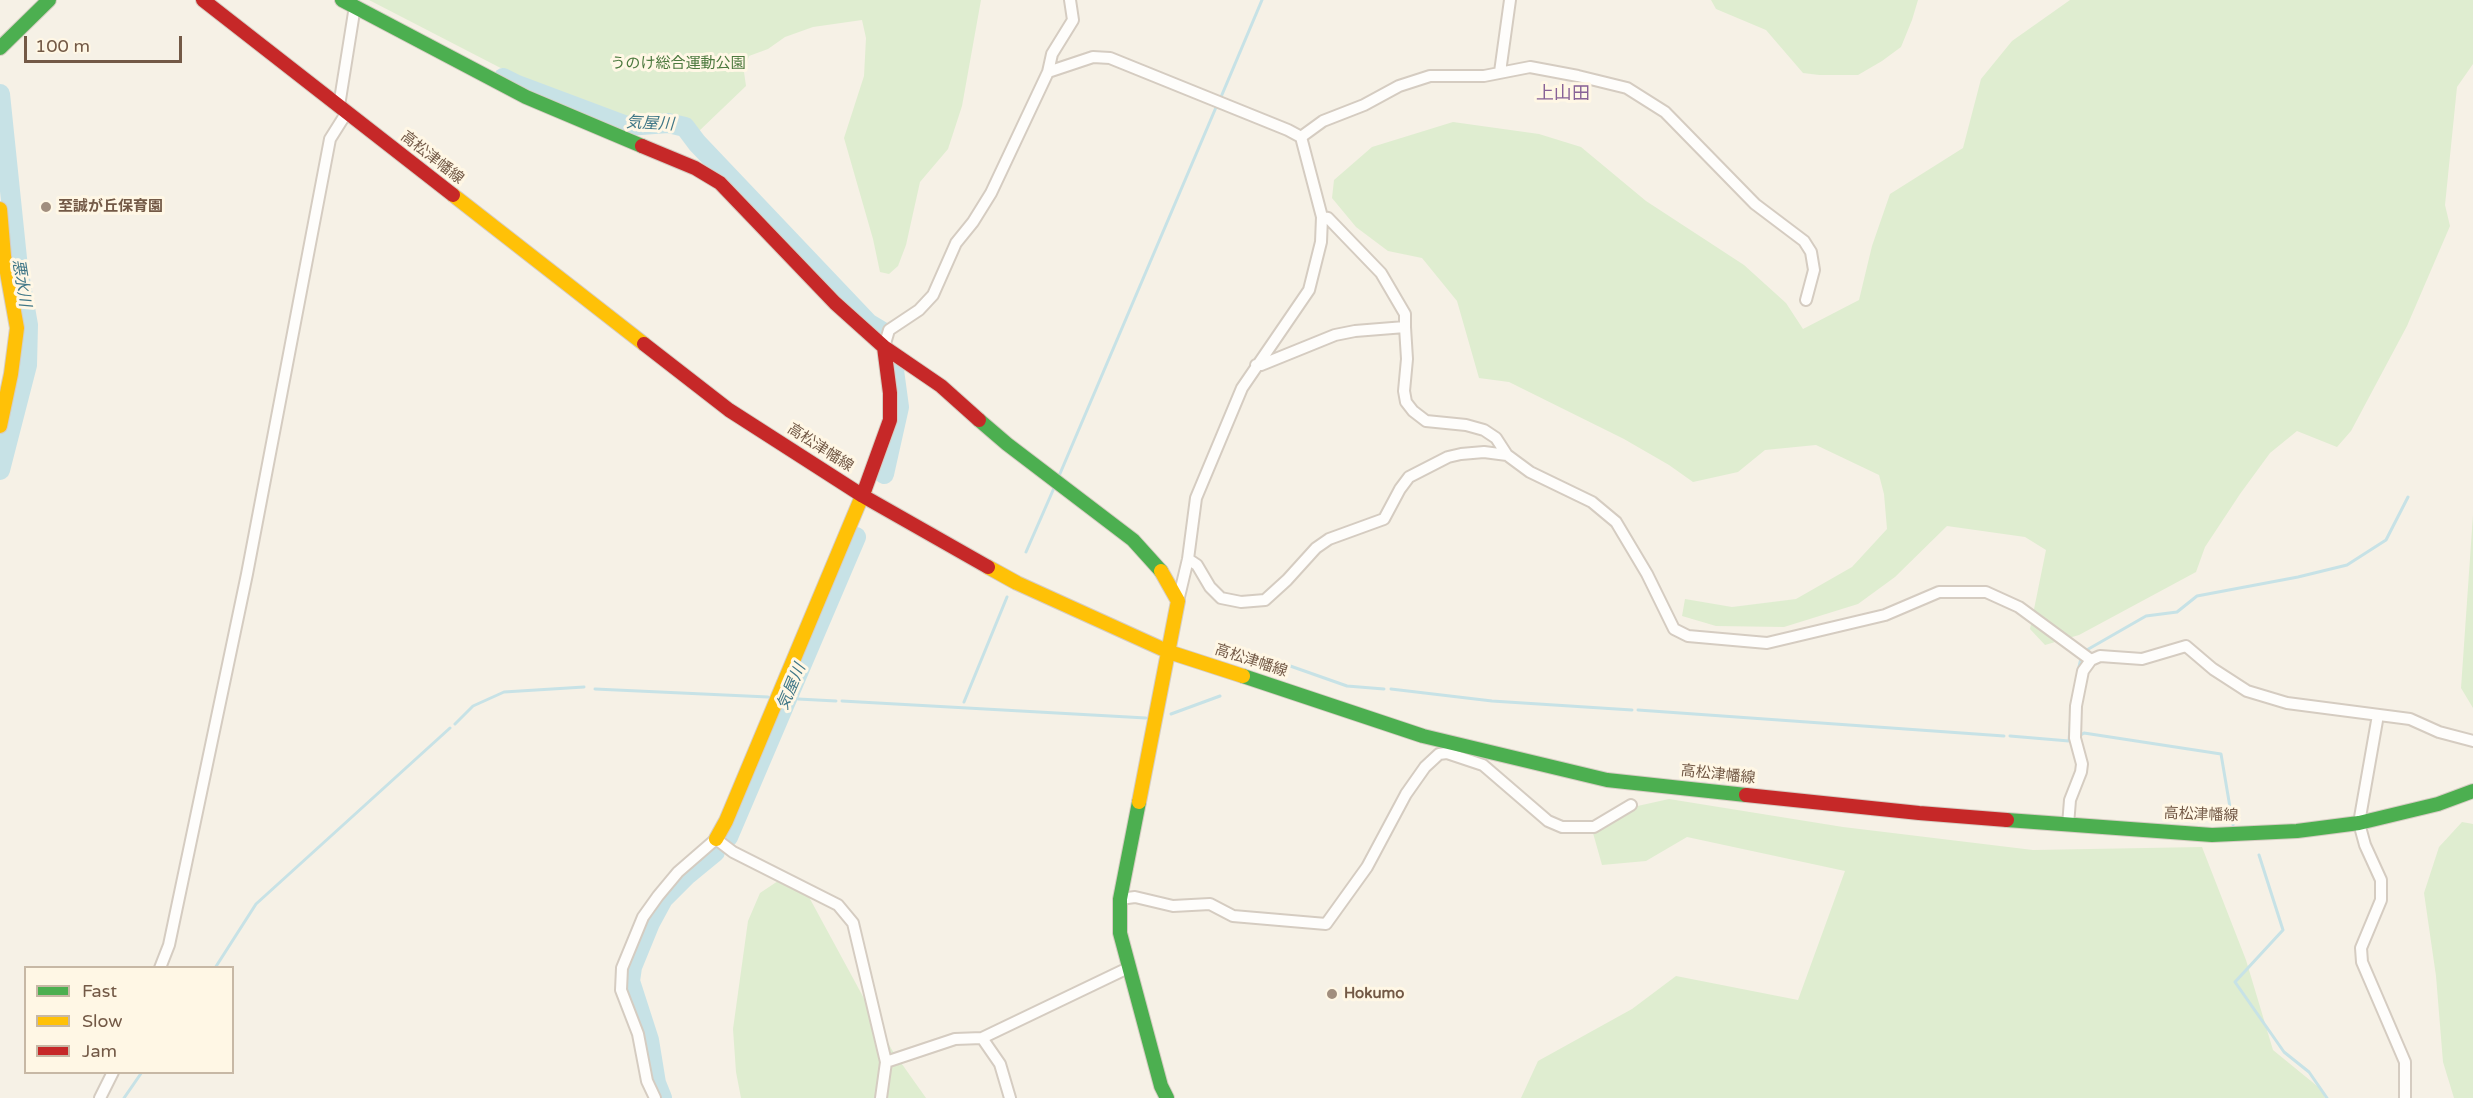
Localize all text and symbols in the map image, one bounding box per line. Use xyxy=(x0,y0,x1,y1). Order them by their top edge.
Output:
scale bar xyxy=(27,24,184,62)
text: 100 m xyxy=(35,35,90,57)
park label: うのけ総合運動公園 xyxy=(611,55,745,73)
district label: 上山田 xyxy=(1536,83,1590,105)
water label: 気屋川 xyxy=(626,113,674,135)
street label: 高松津幡線 xyxy=(397,128,467,188)
place label: 至誠が丘保育園 xyxy=(58,198,163,216)
marker: 至誠が丘保育園 xyxy=(39,200,53,214)
water label: 悪水川 xyxy=(8,258,34,308)
street label: 高松津幡線 xyxy=(784,420,856,476)
street label: 高松津幡線 xyxy=(1213,641,1289,681)
water label: 気屋川 xyxy=(774,661,810,713)
street label: 高松津幡線 xyxy=(1680,762,1756,788)
street label: 高松津幡線 xyxy=(2163,805,2239,825)
legend xyxy=(24,966,234,1074)
text: Fast xyxy=(82,980,117,1002)
place label: Hokumo xyxy=(1344,985,1404,1003)
marker: Hokumo xyxy=(1325,987,1339,1001)
text: Slow xyxy=(82,1010,123,1032)
text: Jam xyxy=(82,1040,117,1062)

